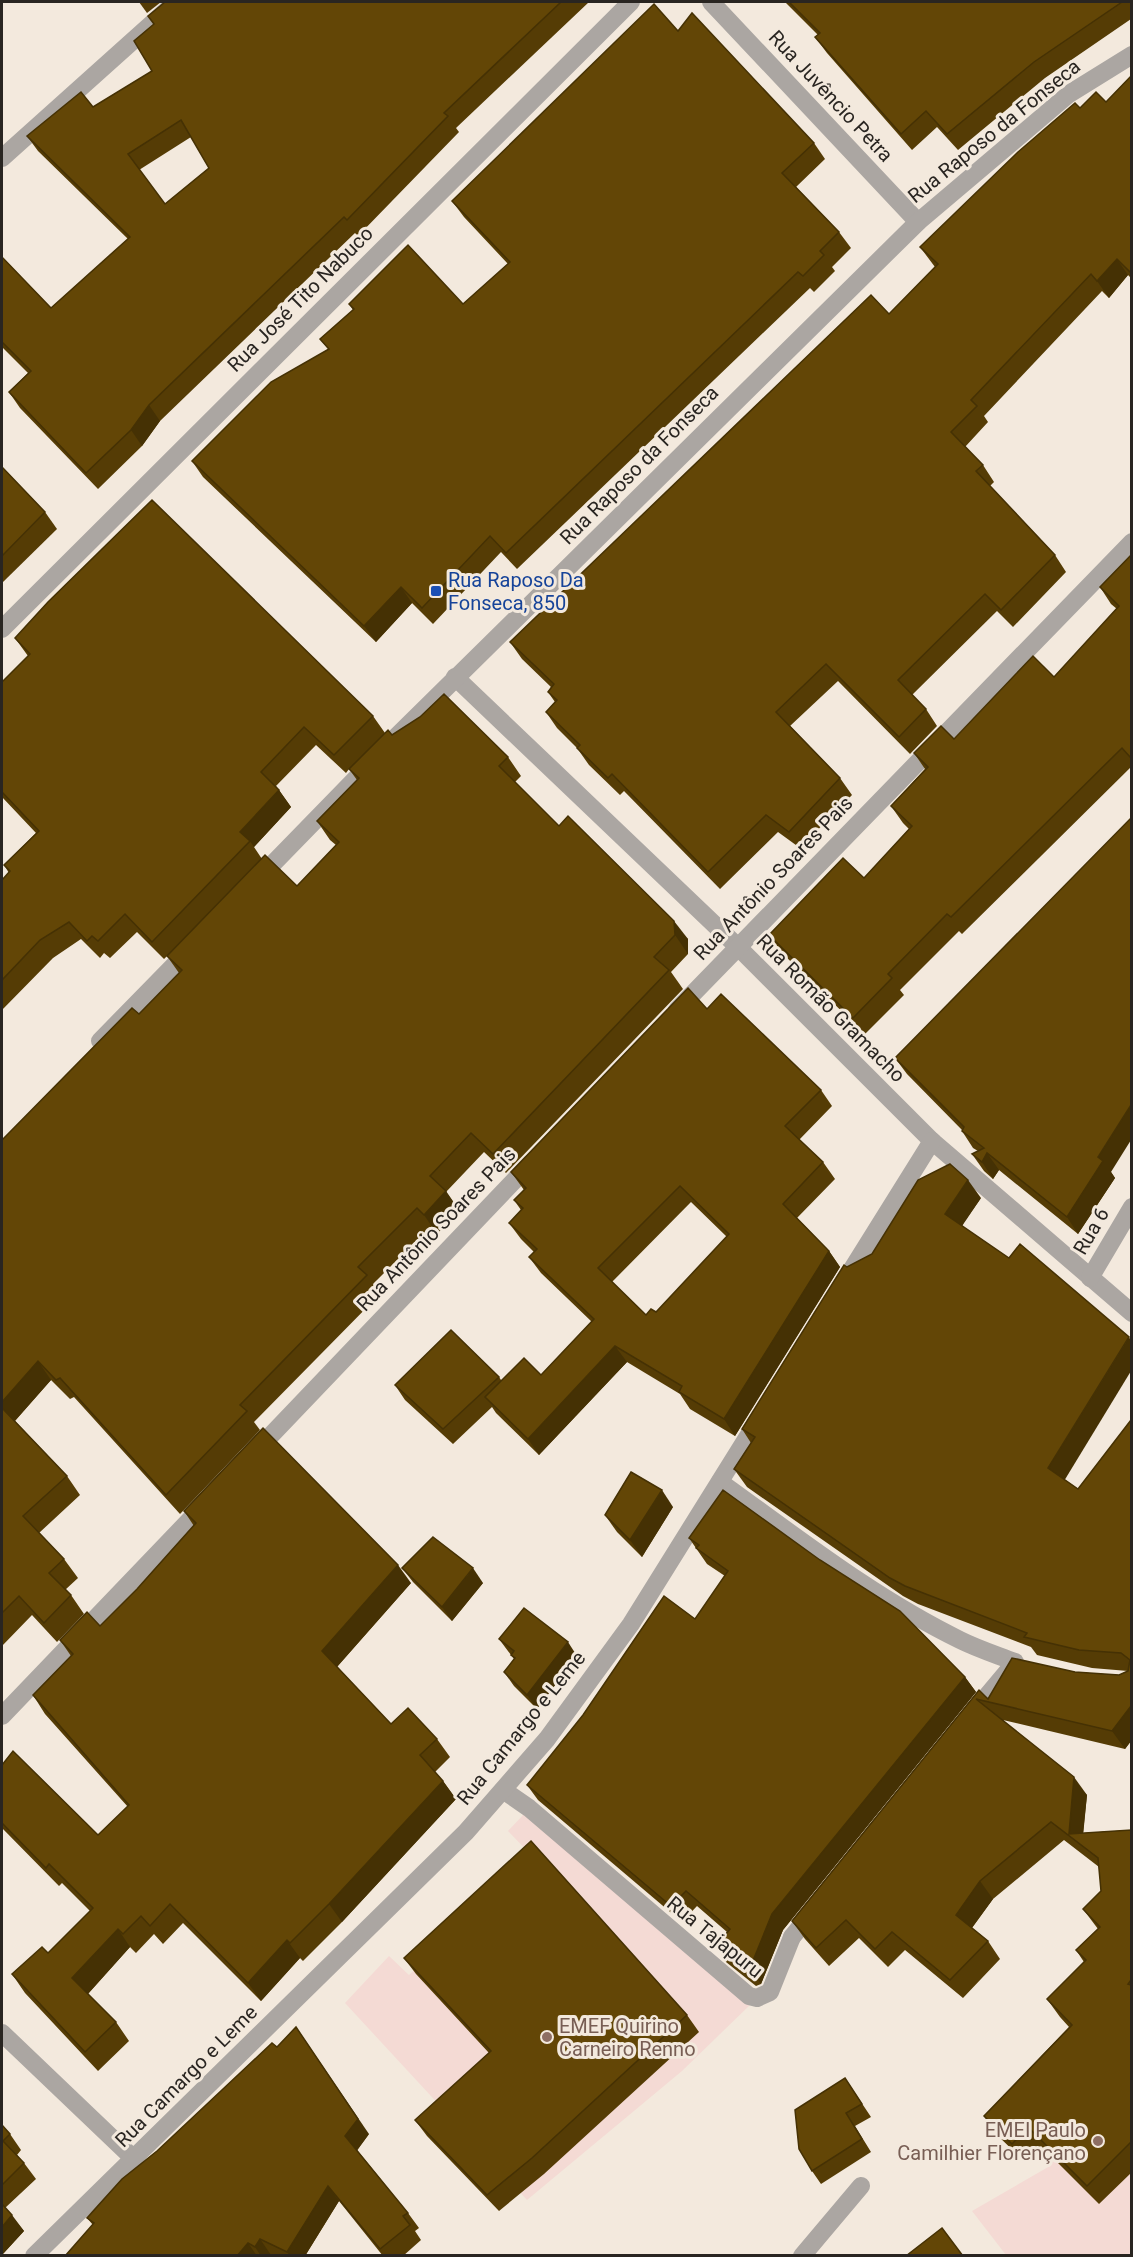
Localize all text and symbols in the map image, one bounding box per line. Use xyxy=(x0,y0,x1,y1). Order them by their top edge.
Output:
street label: Rua Juvêncio Petra xyxy=(764,25,898,167)
street label: Rua Raposo da Fonseca xyxy=(903,54,1085,208)
street label: Rua José Tito Nabuco xyxy=(222,221,378,377)
street label: Rua Raposo da Fonseca xyxy=(555,381,723,549)
place label: Rua Raposo Da Fonseca, 850 xyxy=(448,568,584,615)
marker: Rua Raposo Da Fonseca, 850 xyxy=(429,584,443,598)
street label: Rua Antônio Soares Pais xyxy=(688,791,858,965)
street label: Rua Romão Gramacho xyxy=(752,929,910,1087)
street label: Rua Antônio Soares Pais xyxy=(351,1142,521,1316)
street label: Rua 6 xyxy=(1068,1203,1114,1259)
street label: Rua Camargo e Leme xyxy=(452,1646,590,1810)
street label: Rua Tajapuru xyxy=(662,1891,768,1983)
street label: Rua Camargo e Leme xyxy=(110,2000,262,2152)
place label: EMEF Quirino Carneiro Renno xyxy=(559,2014,696,2061)
marker: EMEF Quirino Carneiro Renno xyxy=(540,2030,554,2044)
place label: EMEI Paulo Camilhier Florençano xyxy=(897,2118,1086,2165)
marker: EMEI Paulo Camilhier Florençano xyxy=(1091,2134,1105,2148)

